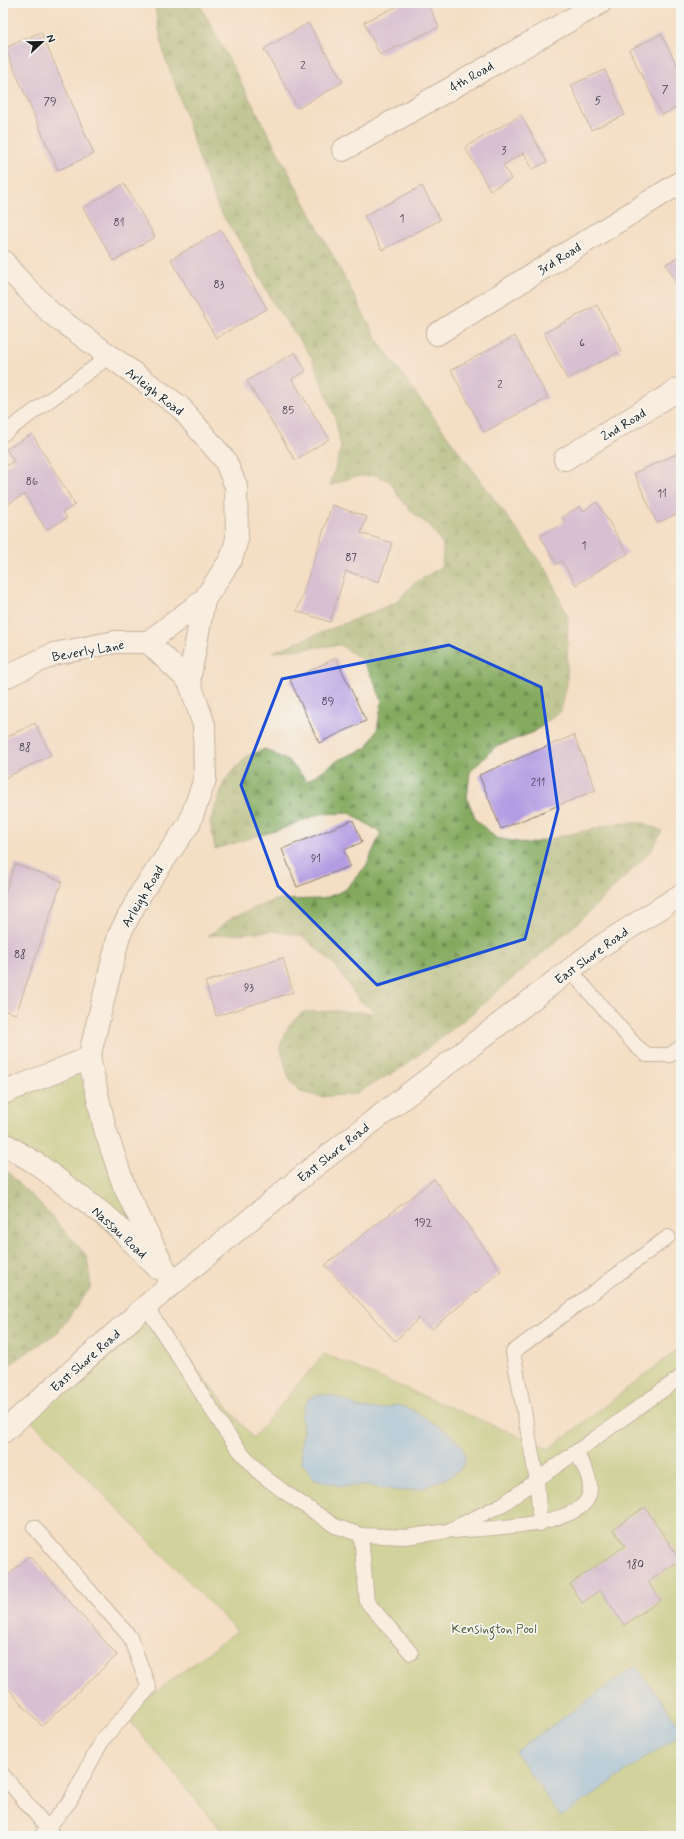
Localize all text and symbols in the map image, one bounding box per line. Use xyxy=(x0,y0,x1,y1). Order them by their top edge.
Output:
north arrow xyxy=(22,22,62,62)
text: N xyxy=(42,33,58,45)
street label: 4th Road xyxy=(447,58,497,97)
house number: 2 xyxy=(300,59,306,73)
house number: 7 xyxy=(662,83,669,97)
house number: 5 xyxy=(595,94,602,108)
house number: 79 xyxy=(43,95,57,109)
house number: 3 xyxy=(502,144,507,158)
house number: 1 xyxy=(400,212,405,226)
house number: 81 xyxy=(114,216,124,230)
street label: 3rd Road xyxy=(535,239,585,279)
house number: 83 xyxy=(214,278,225,292)
house number: 6 xyxy=(579,336,585,350)
street label: Arleigh Road xyxy=(122,364,186,420)
house number: 2 xyxy=(497,378,503,392)
house number: 85 xyxy=(282,404,294,418)
street label: 2nd Road xyxy=(598,405,650,445)
house number: 86 xyxy=(26,475,38,489)
house number: 11 xyxy=(657,487,667,501)
house number: 1 xyxy=(582,539,587,553)
house number: 87 xyxy=(345,551,357,565)
street label: Beverly Lane xyxy=(51,637,126,666)
house number: 89 xyxy=(322,695,334,709)
house number: 88 xyxy=(19,741,31,755)
house number: 211 xyxy=(531,776,545,790)
house number: 91 xyxy=(311,852,321,866)
street label: Arleigh Road xyxy=(118,863,168,931)
street label: East Shore Road xyxy=(552,924,632,989)
house number: 88 xyxy=(14,948,26,962)
house number: 93 xyxy=(244,981,254,995)
street label: East Shore Road xyxy=(294,1120,374,1187)
street label: Nassau Road xyxy=(88,1203,150,1263)
house number: 192 xyxy=(414,1216,432,1230)
street label: East Shore Road xyxy=(47,1326,124,1396)
house number: 180 xyxy=(626,1558,644,1572)
park label: Kensington Pool xyxy=(451,1621,537,1640)

